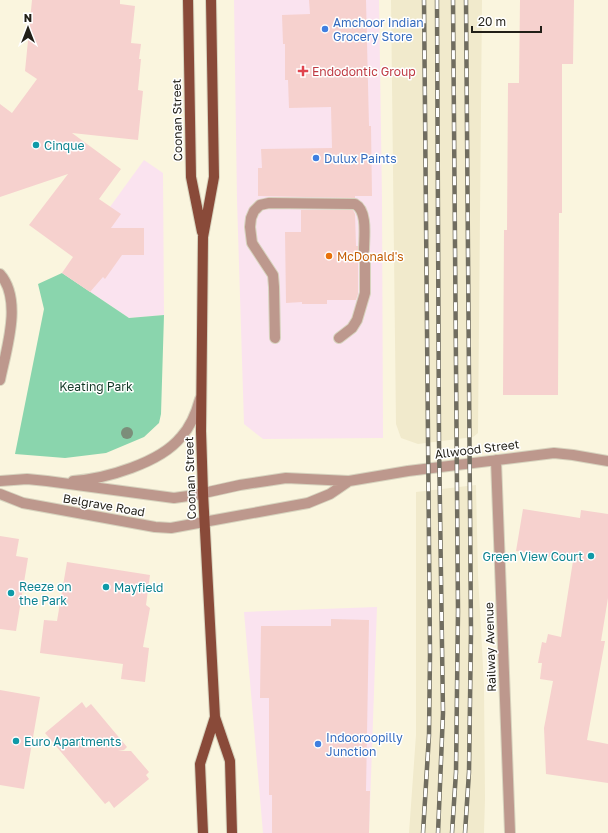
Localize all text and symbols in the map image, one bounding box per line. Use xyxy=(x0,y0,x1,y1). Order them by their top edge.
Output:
north arrow xyxy=(8,8,48,48)
scale bar xyxy=(472,8,541,34)
text: N xyxy=(24,11,32,24)
text: 20 m xyxy=(478,14,506,29)
place label: Amchoor Indian Grocery Store xyxy=(333,15,424,44)
marker: Amchoor Indian Grocery Store xyxy=(320,24,330,34)
place label: Endodontic Group xyxy=(312,64,416,79)
marker: Endodontic Group xyxy=(297,65,309,77)
street label: Coonan Street xyxy=(169,78,185,161)
place label: Cinque xyxy=(44,138,84,153)
marker: Cinque xyxy=(31,140,41,150)
place label: Dulux Paints xyxy=(324,151,397,166)
marker: Dulux Paints xyxy=(311,153,321,163)
place label: McDonald's xyxy=(337,249,404,264)
marker: McDonald's xyxy=(324,251,334,261)
park label: Keating Park xyxy=(59,379,133,394)
street label: Coonan Street xyxy=(181,436,199,520)
street label: Allwood Street xyxy=(434,436,520,462)
street label: Belgrave Road xyxy=(62,490,146,520)
place label: Green View Court xyxy=(483,549,583,564)
marker: Green View Court xyxy=(586,551,596,561)
place label: Reeze on the Park xyxy=(19,579,72,608)
place label: Mayfield xyxy=(114,580,163,595)
marker: Mayfield xyxy=(101,582,111,592)
marker: Reeze on the Park xyxy=(6,588,16,598)
street label: Railway Avenue xyxy=(481,602,499,692)
place label: Indooroopilly Junction xyxy=(326,730,403,759)
place label: Euro Apartments xyxy=(24,734,121,749)
marker: Euro Apartments xyxy=(11,736,21,746)
marker: Indooroopilly Junction xyxy=(313,739,323,749)

